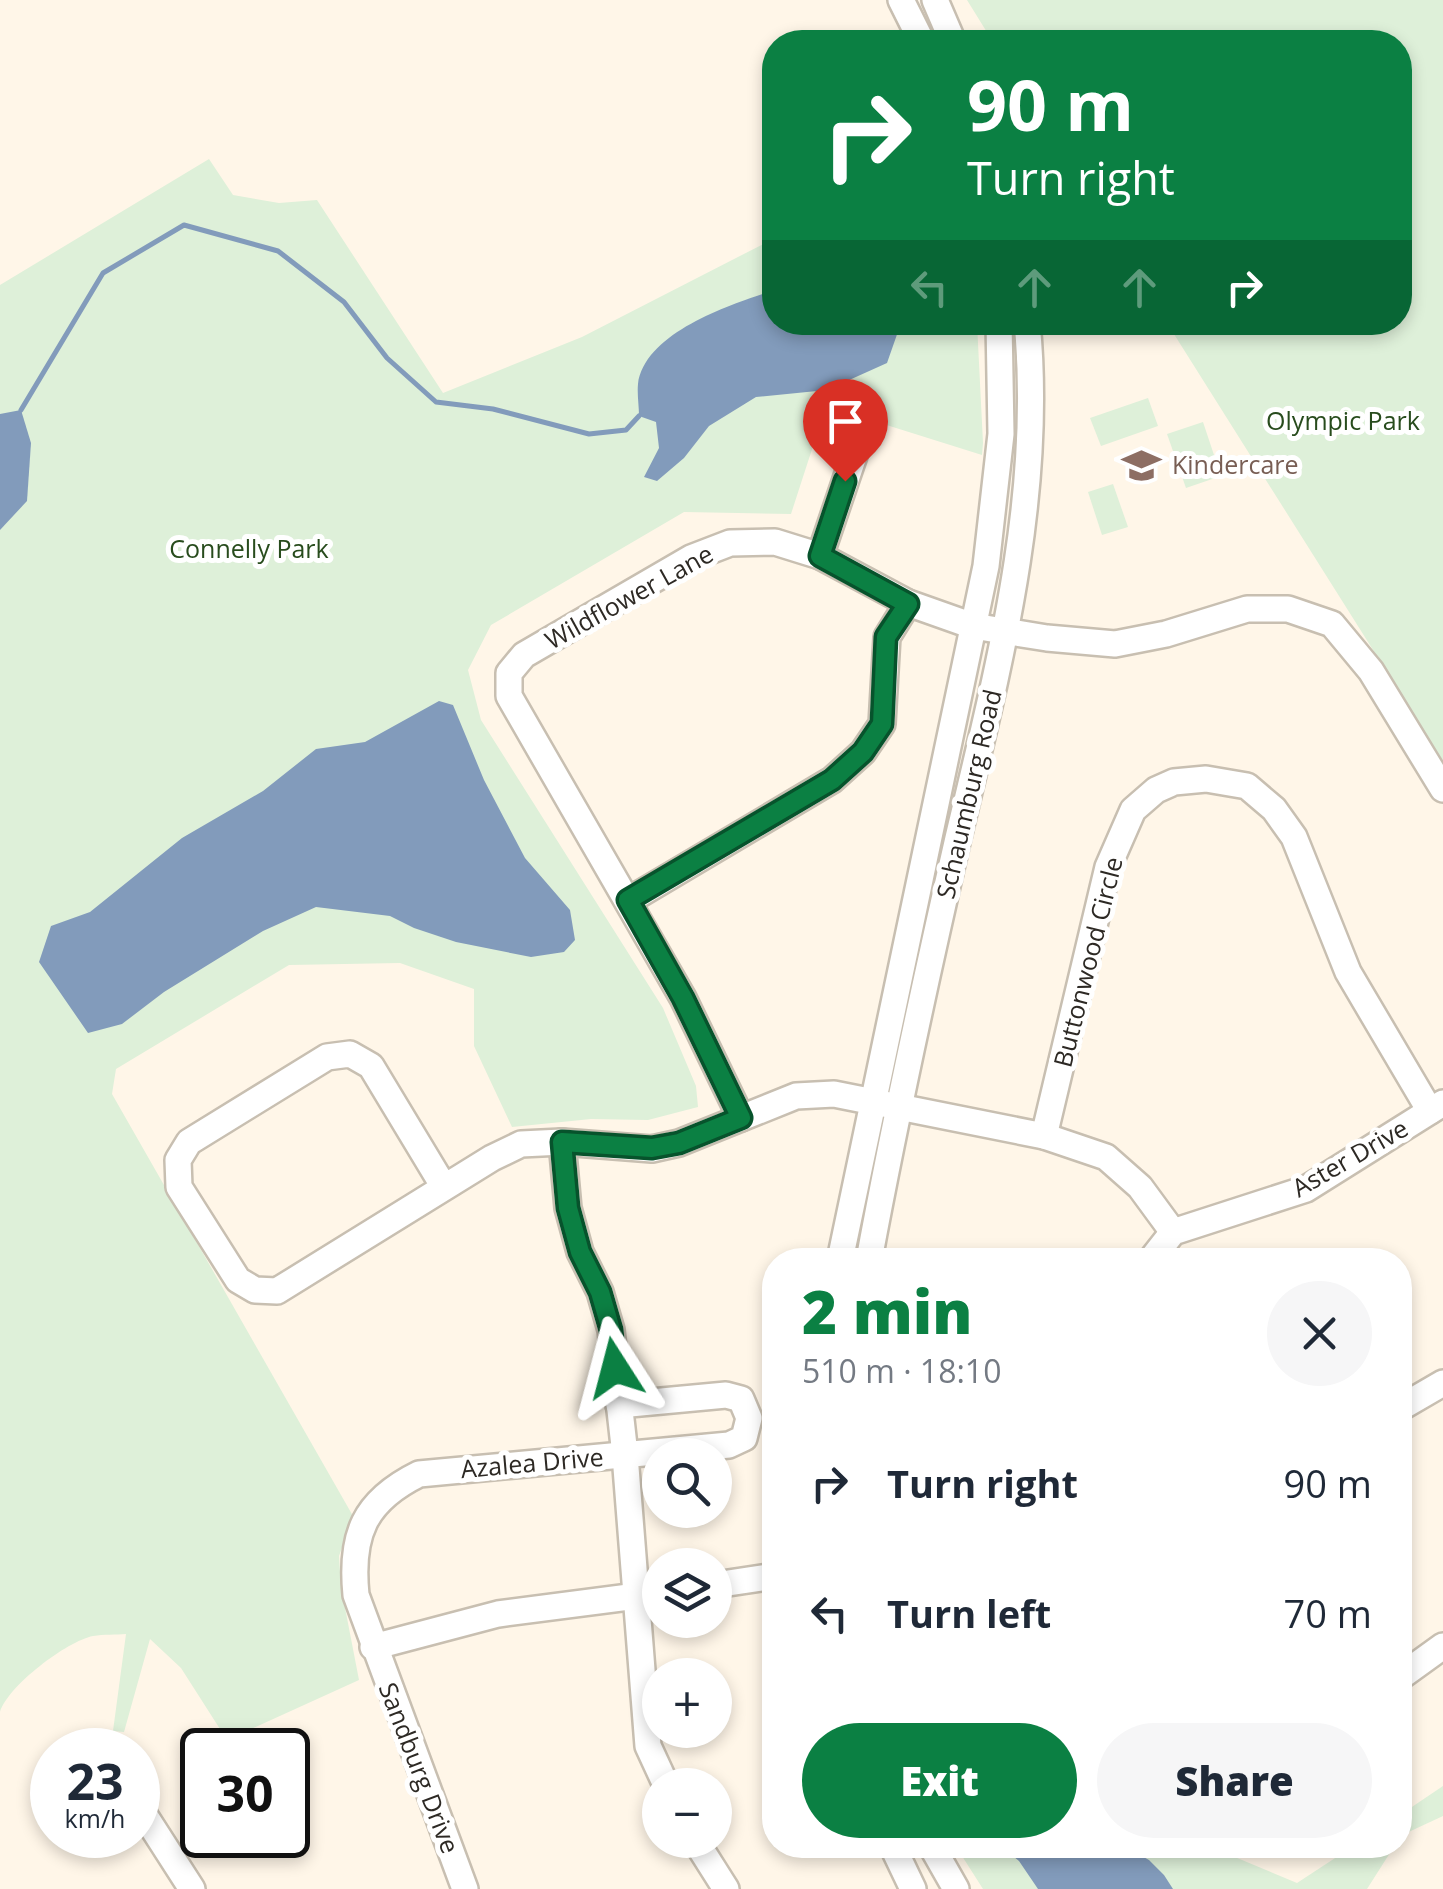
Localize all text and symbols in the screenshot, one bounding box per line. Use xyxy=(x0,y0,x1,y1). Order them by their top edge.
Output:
text: 90 m xyxy=(967,56,1134,152)
icon: right xyxy=(802,70,932,200)
text: Turn right xyxy=(967,147,1175,208)
icon: left xyxy=(902,260,957,315)
icon: ahead xyxy=(1007,260,1062,315)
icon: ahead xyxy=(1112,260,1167,315)
icon: right xyxy=(1217,260,1272,315)
pin xyxy=(803,379,888,482)
icon: arrive xyxy=(818,394,873,449)
park label: Olympic Park xyxy=(1266,403,1420,437)
school or university icon: Kindercare xyxy=(1121,444,1163,486)
place label: Kindercare xyxy=(1172,447,1299,481)
park label: Connelly Park xyxy=(169,531,329,565)
street label: Wildflower Lane xyxy=(538,536,719,656)
street label: Schaumburg Road xyxy=(927,686,1009,902)
street label: Buttonwood Circle xyxy=(1044,853,1130,1070)
street label: Aster Drive xyxy=(1285,1110,1414,1204)
text: 2 min xyxy=(802,1270,972,1352)
button: close xyxy=(1267,1281,1372,1386)
position arrow xyxy=(563,1316,667,1420)
text: 510 m · 18:10 xyxy=(802,1349,1001,1392)
map controls xyxy=(642,1438,732,1858)
button: search xyxy=(642,1438,732,1528)
street label: Azalea Drive xyxy=(459,1439,605,1485)
icon: right xyxy=(802,1456,857,1511)
text: Turn right xyxy=(887,1457,1078,1509)
text: 90 m xyxy=(1283,1457,1372,1509)
button: layers xyxy=(642,1548,732,1638)
icon: left xyxy=(802,1586,857,1641)
text: Turn left xyxy=(887,1587,1051,1639)
text: 70 m xyxy=(1283,1587,1372,1639)
button: + xyxy=(642,1658,732,1748)
street label: Sandburg Drive xyxy=(372,1677,468,1858)
button: Exit xyxy=(802,1723,1077,1838)
button: Share xyxy=(1097,1723,1372,1838)
speed limit sign: 30 xyxy=(180,1728,310,1858)
text: 23 xyxy=(66,1747,124,1815)
button: − xyxy=(642,1768,732,1858)
text: km/h xyxy=(65,1801,125,1835)

